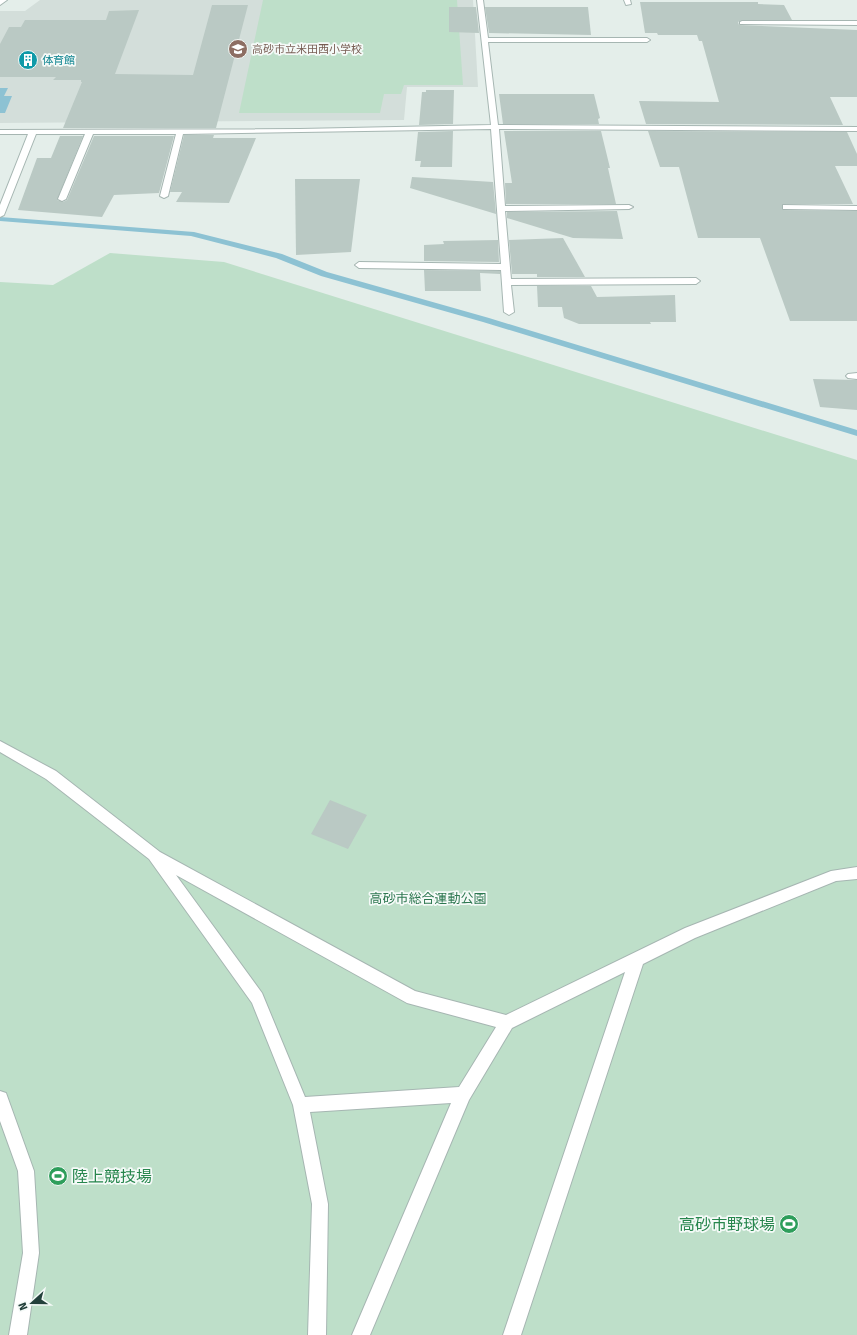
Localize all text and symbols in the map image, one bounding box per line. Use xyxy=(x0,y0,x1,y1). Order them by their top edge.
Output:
school or university icon: 高砂市立米田西小学校 xyxy=(227,38,249,60)
place label: 高砂市立米田西小学校 xyxy=(252,43,362,56)
building icon: 体育館 xyxy=(17,49,39,71)
place label: 体育館 xyxy=(42,54,75,67)
park label: 高砂市総合運動公園 xyxy=(369,891,487,906)
sports icon: 陸上競技場 xyxy=(47,1165,69,1187)
place label: 陸上競技場 xyxy=(72,1167,152,1186)
sports icon: 高砂市野球場 xyxy=(778,1213,800,1235)
place label: 高砂市野球場 xyxy=(679,1215,775,1234)
north arrow xyxy=(12,1283,52,1323)
text: N xyxy=(16,1301,31,1312)

